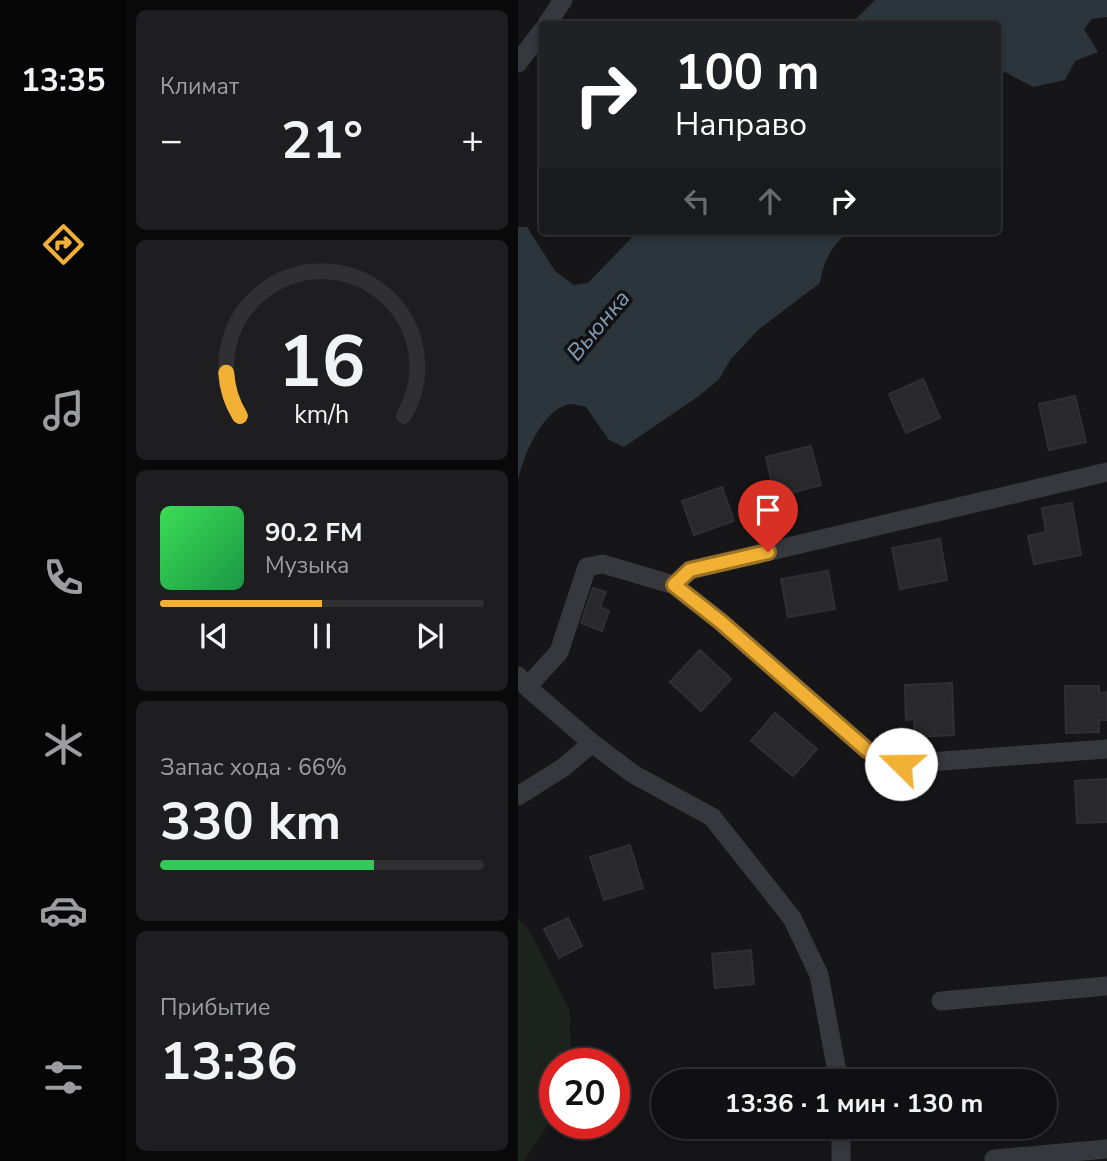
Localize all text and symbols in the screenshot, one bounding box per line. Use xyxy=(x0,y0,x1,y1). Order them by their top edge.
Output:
text: 100 m xyxy=(675,39,819,106)
icon: right xyxy=(560,49,651,140)
text: 13:35 xyxy=(21,59,105,102)
text: Климат xyxy=(160,71,239,102)
text: Направо xyxy=(675,103,807,146)
text: 21° xyxy=(281,105,363,176)
text: − xyxy=(160,115,183,166)
text: + xyxy=(461,115,484,166)
icon: left xyxy=(678,182,716,220)
icon: ahead xyxy=(751,182,789,220)
icon: right xyxy=(824,182,862,220)
icon: directions xyxy=(39,220,88,269)
water label: Вьюнка xyxy=(560,283,637,367)
text: 16 xyxy=(278,313,366,413)
icon: music xyxy=(39,386,88,435)
text: km/h xyxy=(294,398,350,432)
pin xyxy=(738,480,798,552)
icon: arrive xyxy=(749,491,787,529)
text: 90.2 FM xyxy=(265,515,362,550)
text: Музыка xyxy=(265,550,349,581)
icon: phone xyxy=(39,553,88,602)
icon: previous xyxy=(195,617,233,655)
icon: pause xyxy=(303,617,341,655)
icon: next xyxy=(411,617,449,655)
icon: climate xyxy=(39,720,88,769)
position arrow xyxy=(864,727,938,801)
text: Запас хода · 66% xyxy=(160,752,347,783)
text: 330 km xyxy=(160,786,341,857)
icon: car xyxy=(39,886,88,935)
text: Прибытие xyxy=(160,992,270,1023)
text: 13:36 xyxy=(160,1026,298,1097)
speed limit sign: 20 xyxy=(539,1048,630,1139)
icon: filters xyxy=(39,1053,88,1102)
text: 13:36 · 1 мин · 130 m xyxy=(725,1086,983,1121)

